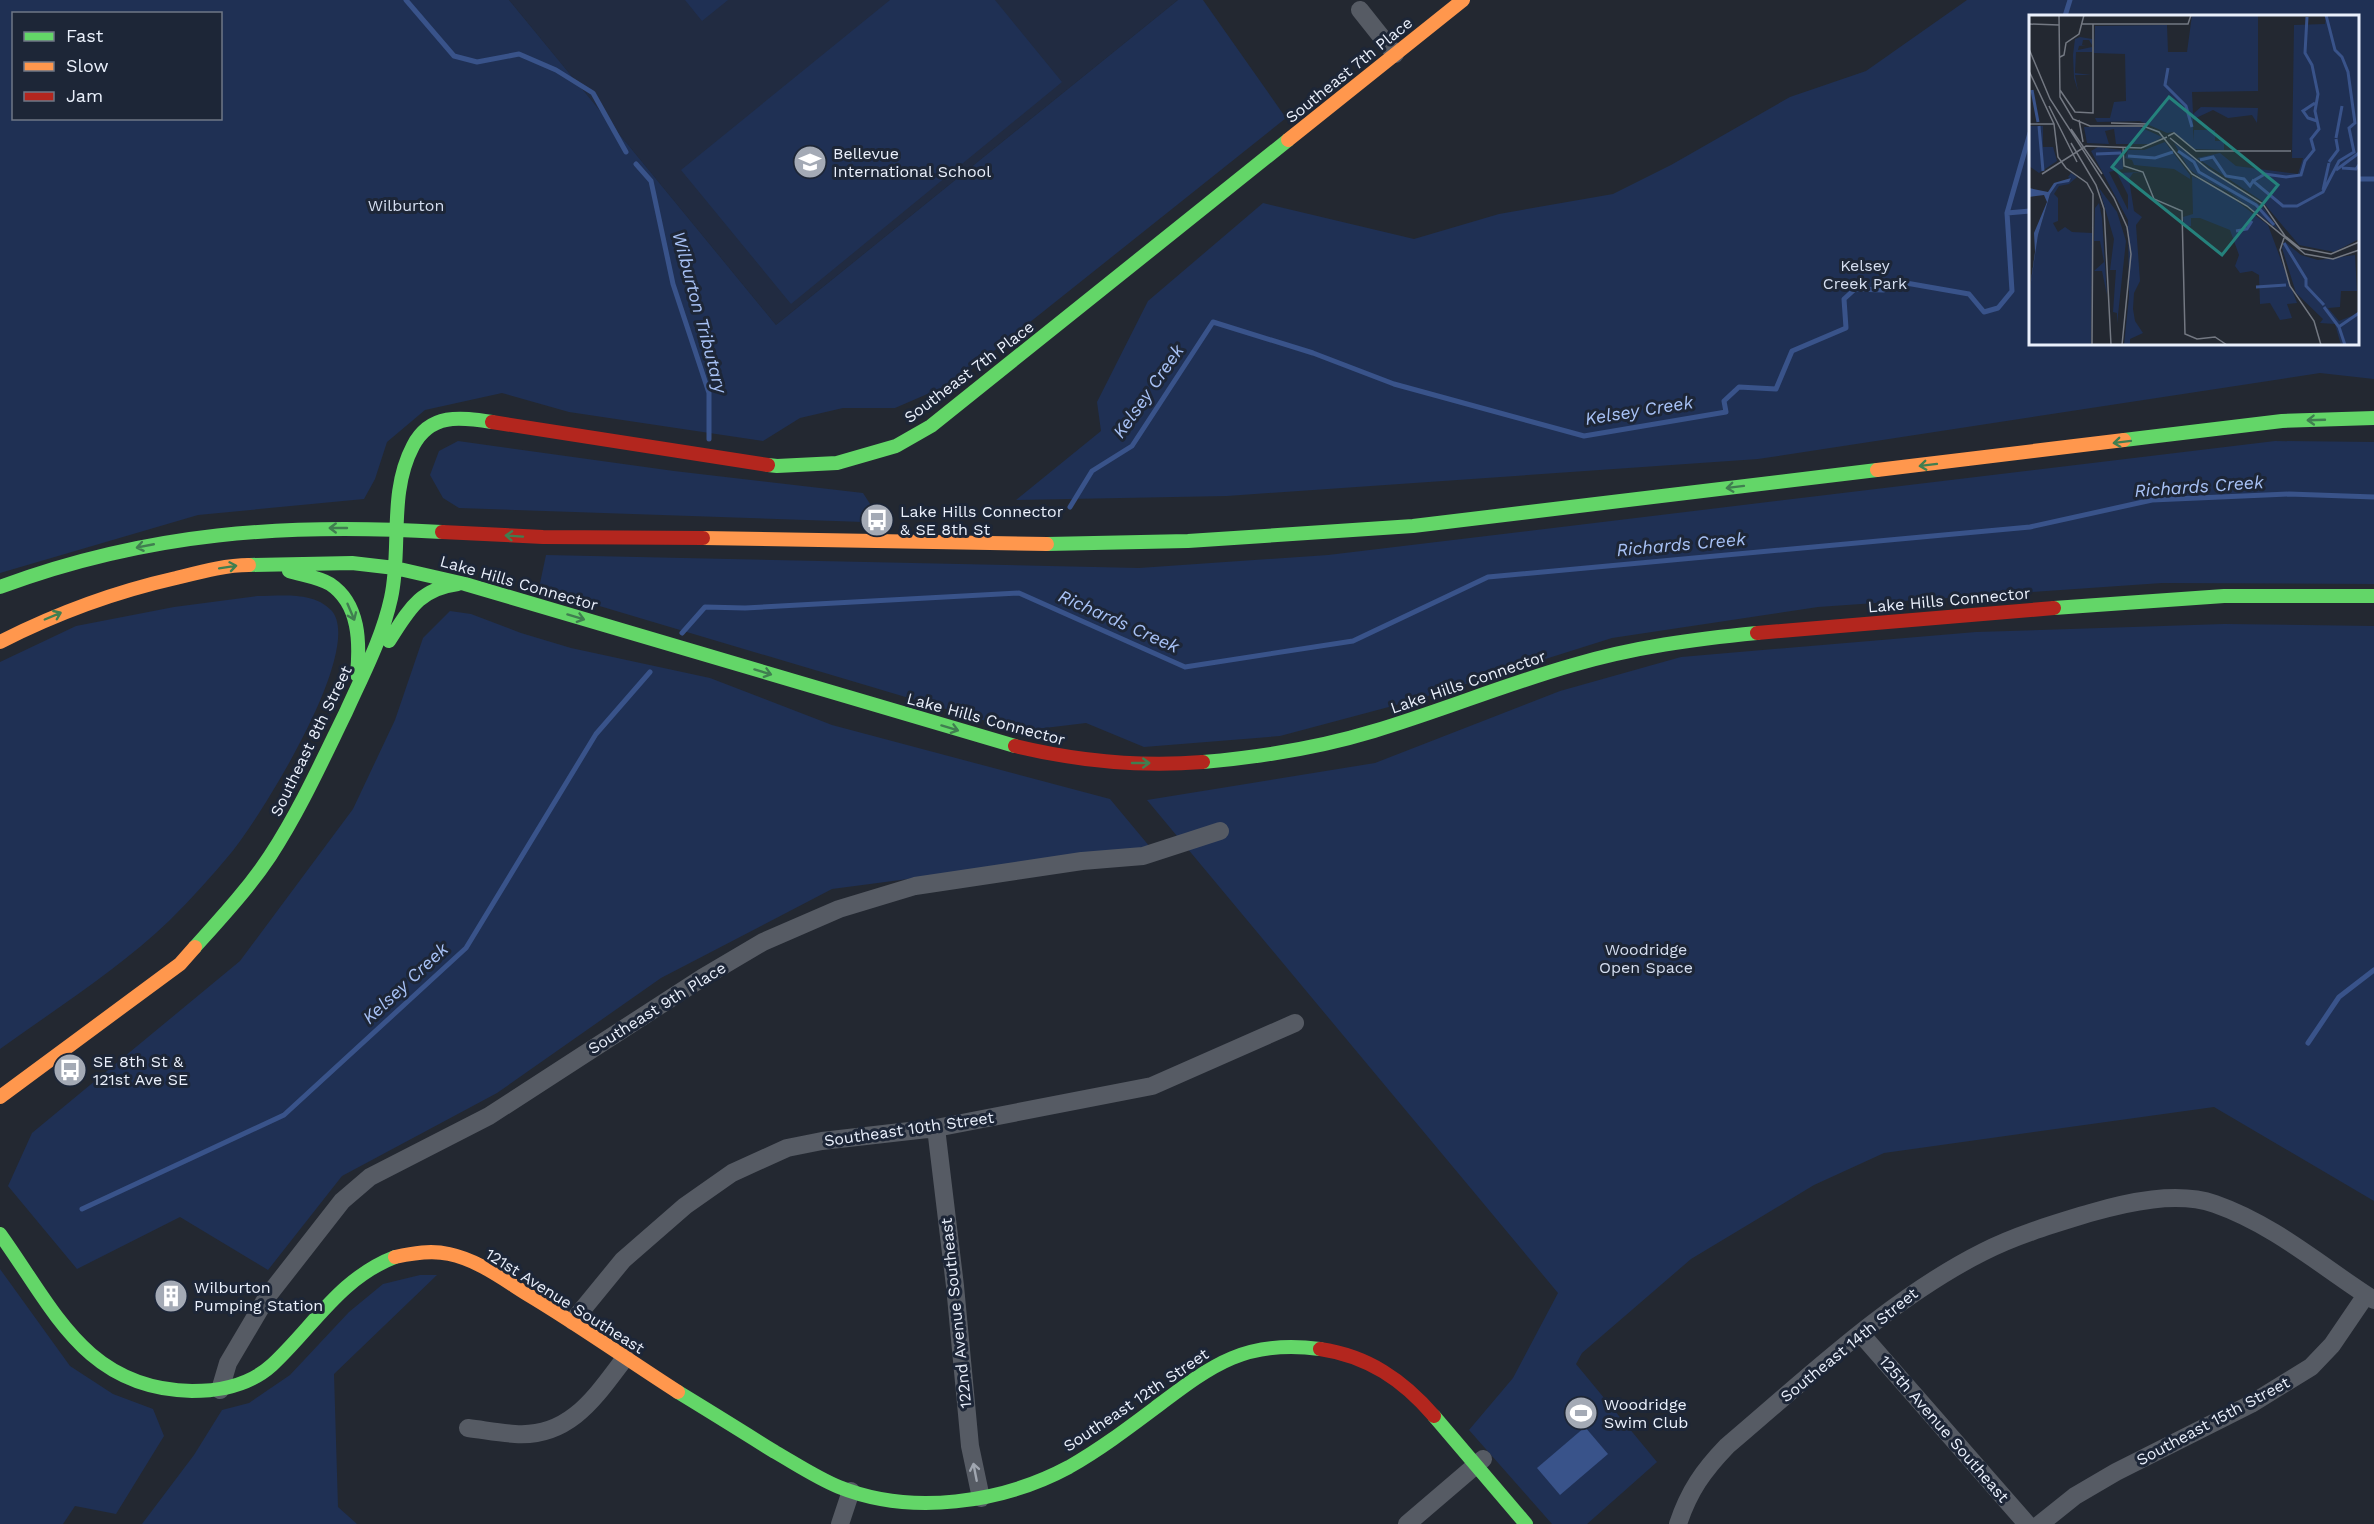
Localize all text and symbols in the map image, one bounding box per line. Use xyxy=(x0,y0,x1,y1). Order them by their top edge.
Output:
legend xyxy=(12,12,222,120)
street label: Southeast 7th Place xyxy=(1282,13,1416,127)
inset map xyxy=(2029,15,2359,345)
text: Fast xyxy=(66,25,104,46)
text: Slow xyxy=(66,55,109,76)
text: Jam xyxy=(66,85,103,106)
school or university icon: Bellevue International School xyxy=(792,144,828,180)
place label: Bellevue International School xyxy=(833,144,991,181)
park label: Wilburton xyxy=(368,196,444,215)
water label: Wilburton Tributary xyxy=(668,229,732,397)
park label: Kelsey Creek Park xyxy=(1823,256,1907,293)
street label: Southeast 7th Place xyxy=(900,317,1038,427)
water label: Kelsey Creek xyxy=(1108,339,1189,442)
water label: Kelsey Creek xyxy=(1583,391,1696,429)
one-way arrow xyxy=(2306,414,2326,425)
one-way arrow xyxy=(2112,436,2132,447)
one-way arrow xyxy=(1919,459,1939,470)
water label: Richards Creek xyxy=(2134,471,2266,501)
one-way arrow xyxy=(1725,482,1745,493)
bus stop icon: Lake Hills Connector & SE 8th St xyxy=(859,502,895,538)
place label: Lake Hills Connector & SE 8th St xyxy=(900,502,1064,539)
one-way arrow xyxy=(329,522,349,534)
water label: Richards Creek xyxy=(1615,528,1748,560)
one-way arrow xyxy=(504,530,524,541)
one-way arrow xyxy=(135,541,155,552)
street label: Lake Hills Connector xyxy=(438,551,601,615)
one-way arrow xyxy=(218,562,237,573)
street label: Lake Hills Connector xyxy=(1867,583,2032,617)
water label: Richards Creek xyxy=(1055,585,1184,657)
one-way arrow xyxy=(346,603,357,621)
one-way arrow xyxy=(43,610,61,621)
one-way arrow xyxy=(567,612,586,623)
street label: Lake Hills Connector xyxy=(1388,646,1549,718)
street label: Southeast 8th Street xyxy=(266,662,356,819)
one-way arrow xyxy=(753,667,772,678)
street label: Lake Hills Connector xyxy=(905,689,1068,749)
one-way arrow xyxy=(940,723,959,734)
one-way arrow xyxy=(1131,757,1151,769)
water label: Kelsey Creek xyxy=(358,937,453,1028)
park label: Woodridge Open Space xyxy=(1599,940,1693,977)
street label: Southeast 9th Place xyxy=(585,958,729,1058)
bus stop icon: SE 8th St & 121st Ave SE xyxy=(52,1052,88,1088)
place label: SE 8th St & 121st Ave SE xyxy=(93,1052,188,1089)
street label: Southeast 10th Street xyxy=(823,1108,995,1150)
street label: 122nd Avenue Southeast xyxy=(937,1217,975,1409)
street label: 121st Avenue Southeast xyxy=(482,1244,648,1358)
building icon: Wilburton Pumping Station xyxy=(153,1278,189,1314)
place label: Wilburton Pumping Station xyxy=(194,1278,323,1315)
street label: Southeast 14th Street xyxy=(1777,1284,1922,1406)
street label: Southeast 12th Street xyxy=(1060,1344,1212,1456)
street label: 125th Avenue Southeast xyxy=(1875,1352,2013,1506)
street label: Southeast 15th Street xyxy=(2133,1372,2293,1469)
sports icon: Woodridge Swim Club xyxy=(1563,1395,1599,1431)
place label: Woodridge Swim Club xyxy=(1604,1395,1688,1432)
one-way arrow xyxy=(969,1463,980,1482)

